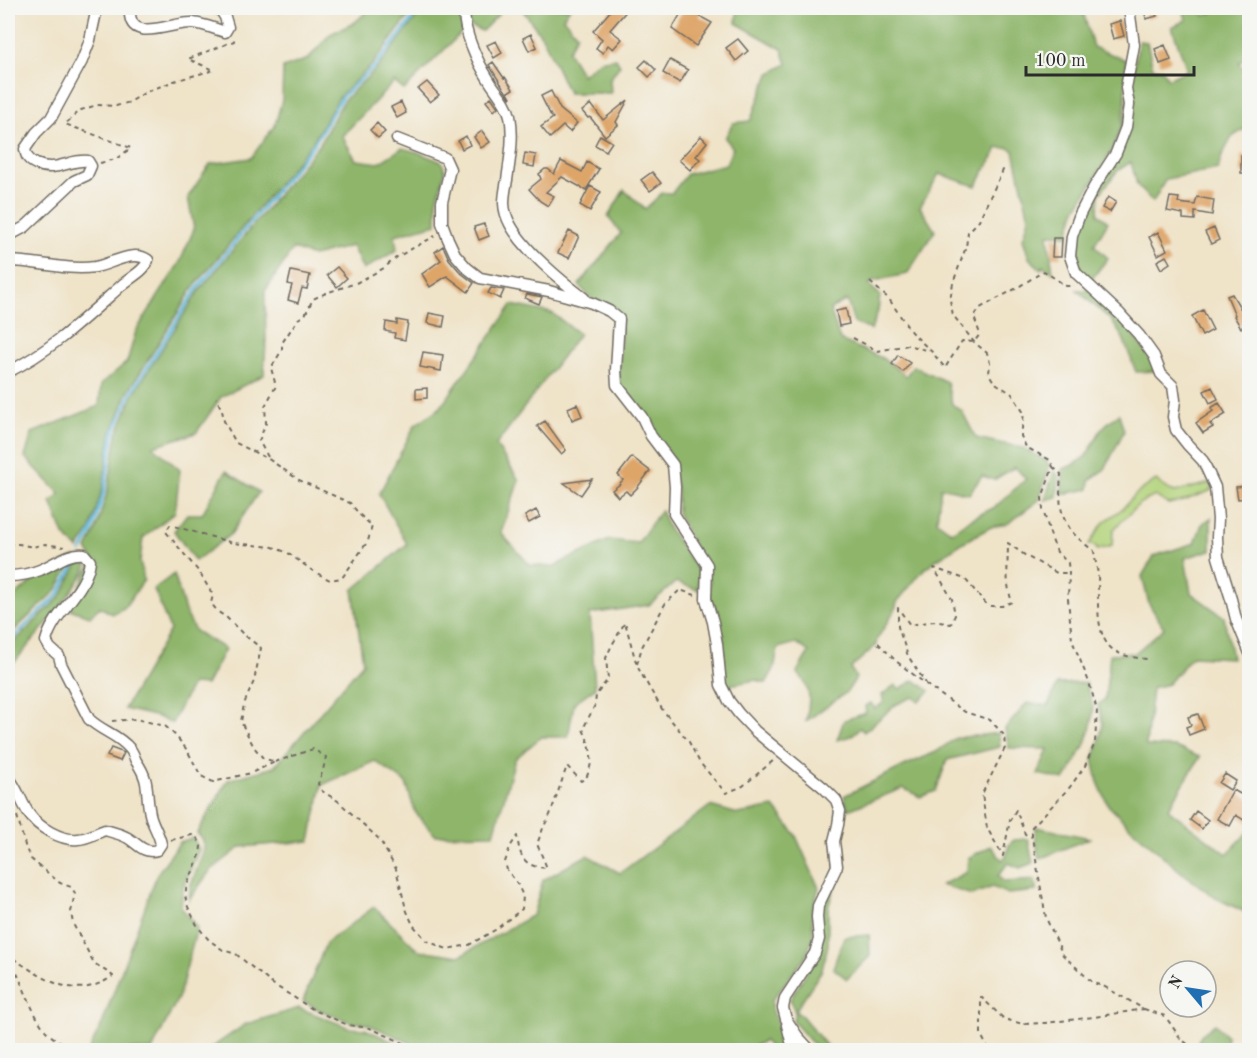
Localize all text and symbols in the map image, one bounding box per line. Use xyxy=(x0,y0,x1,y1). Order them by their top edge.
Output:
scale bar xyxy=(1026,39,1194,77)
text: 100 m xyxy=(1035,52,1086,70)
north arrow xyxy=(1158,959,1218,1019)
text: N xyxy=(1167,973,1187,992)

